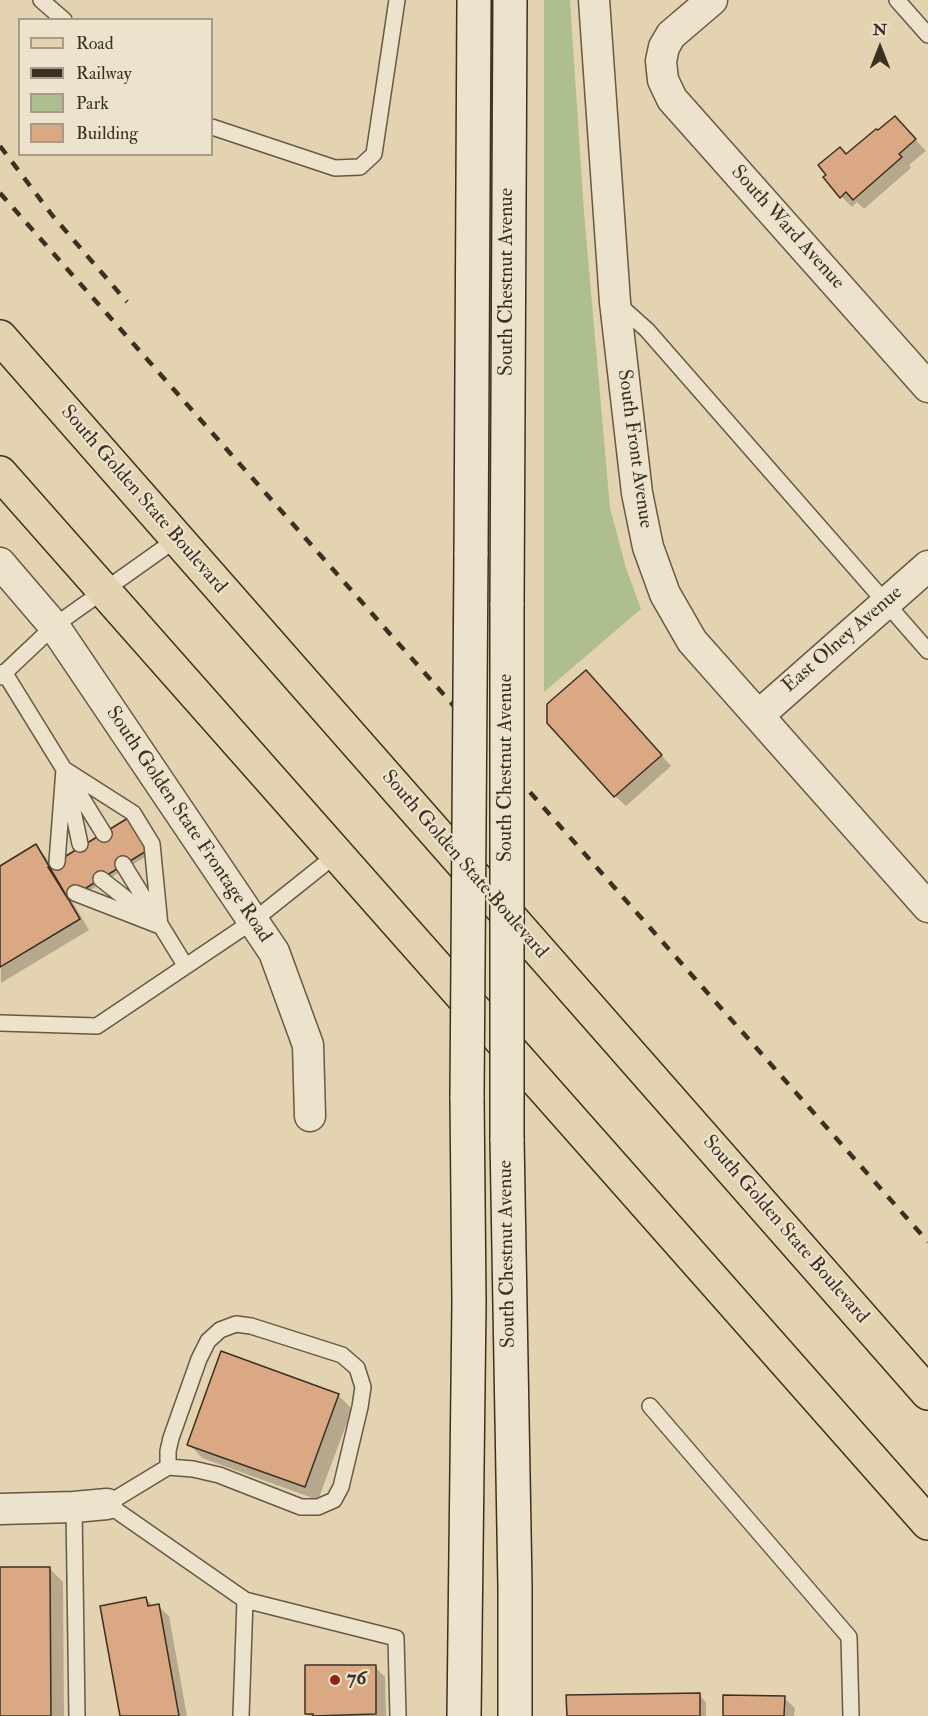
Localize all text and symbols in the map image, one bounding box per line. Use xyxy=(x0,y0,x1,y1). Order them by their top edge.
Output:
legend xyxy=(18,18,213,156)
north arrow xyxy=(850,18,910,78)
text: N xyxy=(873,20,887,40)
text: Road xyxy=(76,32,114,55)
text: Railway xyxy=(76,62,132,85)
text: Park xyxy=(76,92,109,115)
text: Building xyxy=(76,122,138,145)
street label: South Ward Avenue xyxy=(725,161,849,295)
street label: South Chestnut Avenue xyxy=(496,188,520,376)
street label: South Front Avenue xyxy=(611,368,657,530)
street label: South Golden State Boulevard xyxy=(55,401,231,599)
street label: East Olney Avenue xyxy=(778,581,908,699)
street label: South Chestnut Avenue xyxy=(495,674,519,862)
street label: South Golden State Frontage Road xyxy=(100,702,276,948)
street label: South Golden State Boulevard xyxy=(376,766,552,964)
street label: South Golden State Boulevard xyxy=(697,1131,873,1329)
street label: South Chestnut Avenue xyxy=(494,1160,522,1348)
place label: 76 xyxy=(347,1668,366,1692)
marker: 76 xyxy=(328,1673,342,1687)

